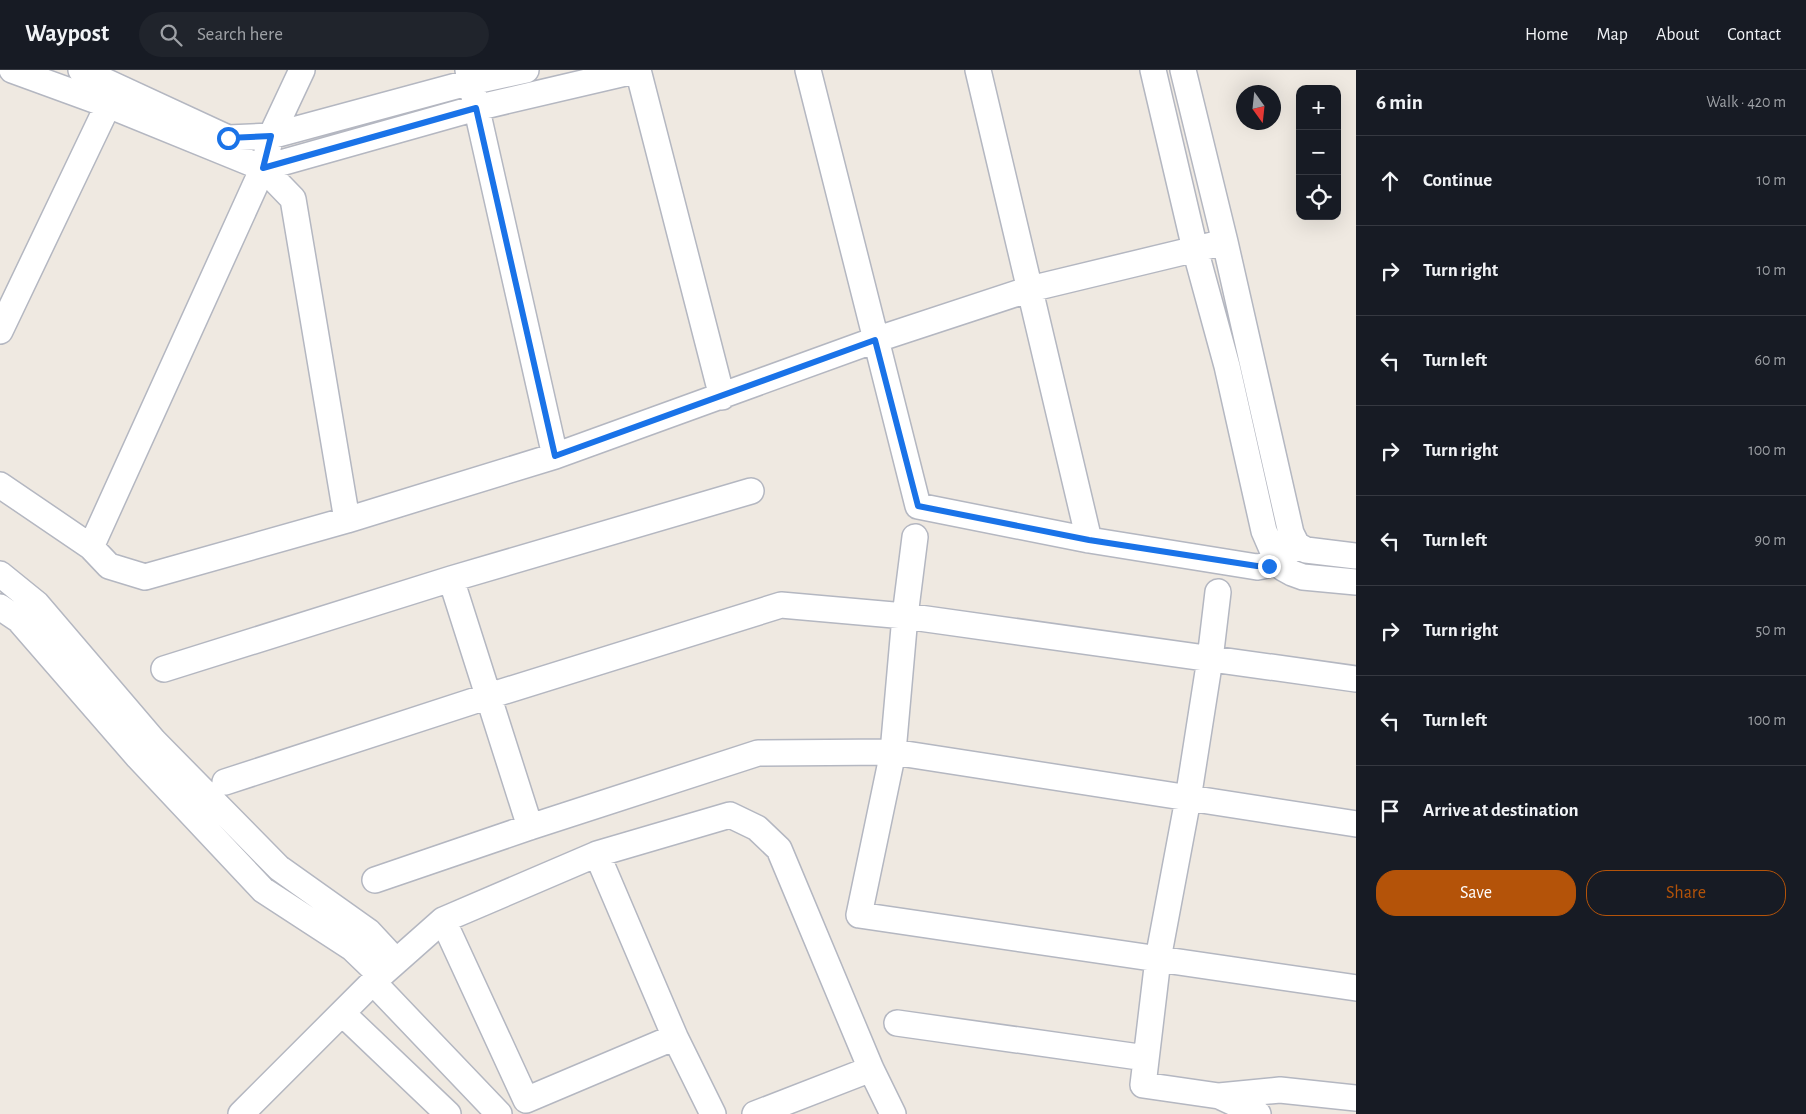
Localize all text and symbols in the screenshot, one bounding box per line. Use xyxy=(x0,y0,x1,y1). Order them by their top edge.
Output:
search box xyxy=(139,12,489,57)
icon: search xyxy=(157,21,185,49)
text: Waypost xyxy=(25,22,109,46)
text: Search here xyxy=(197,25,283,44)
text: Home xyxy=(1525,26,1568,44)
text: Map xyxy=(1596,26,1628,44)
text: About xyxy=(1656,26,1699,44)
text: Contact xyxy=(1727,26,1781,44)
north arrow xyxy=(1236,85,1281,130)
map controls xyxy=(1296,85,1341,220)
button: + xyxy=(1296,85,1341,130)
text: 6 min xyxy=(1376,92,1423,113)
text: Walk · 420 m xyxy=(1706,94,1786,110)
route start xyxy=(217,127,240,150)
button: − xyxy=(1296,130,1341,175)
icon: ahead xyxy=(1376,167,1404,195)
text: Continue xyxy=(1423,171,1492,190)
text: 10 m xyxy=(1757,172,1786,188)
button: locate xyxy=(1296,175,1341,220)
icon: right xyxy=(1376,257,1404,285)
text: Turn right xyxy=(1423,261,1498,280)
text: 10 m xyxy=(1757,262,1786,278)
icon: left xyxy=(1376,347,1404,375)
text: Turn left xyxy=(1423,351,1487,370)
text: 60 m xyxy=(1755,352,1786,368)
icon: right xyxy=(1376,437,1404,465)
text: Turn right xyxy=(1423,441,1498,460)
text: 100 m xyxy=(1748,442,1786,458)
icon: left xyxy=(1376,527,1404,555)
text: Turn left xyxy=(1423,531,1487,550)
text: 90 m xyxy=(1755,532,1786,548)
route end xyxy=(1258,555,1281,578)
icon: right xyxy=(1376,617,1404,645)
text: Turn right xyxy=(1423,621,1498,640)
text: 50 m xyxy=(1755,622,1786,638)
icon: left xyxy=(1376,707,1404,735)
text: Turn left xyxy=(1423,711,1487,730)
text: 100 m xyxy=(1748,712,1786,728)
icon: arrive xyxy=(1376,797,1404,825)
text: Arrive at destination xyxy=(1423,801,1579,820)
button: Save xyxy=(1376,870,1576,916)
button: Share xyxy=(1586,870,1786,916)

